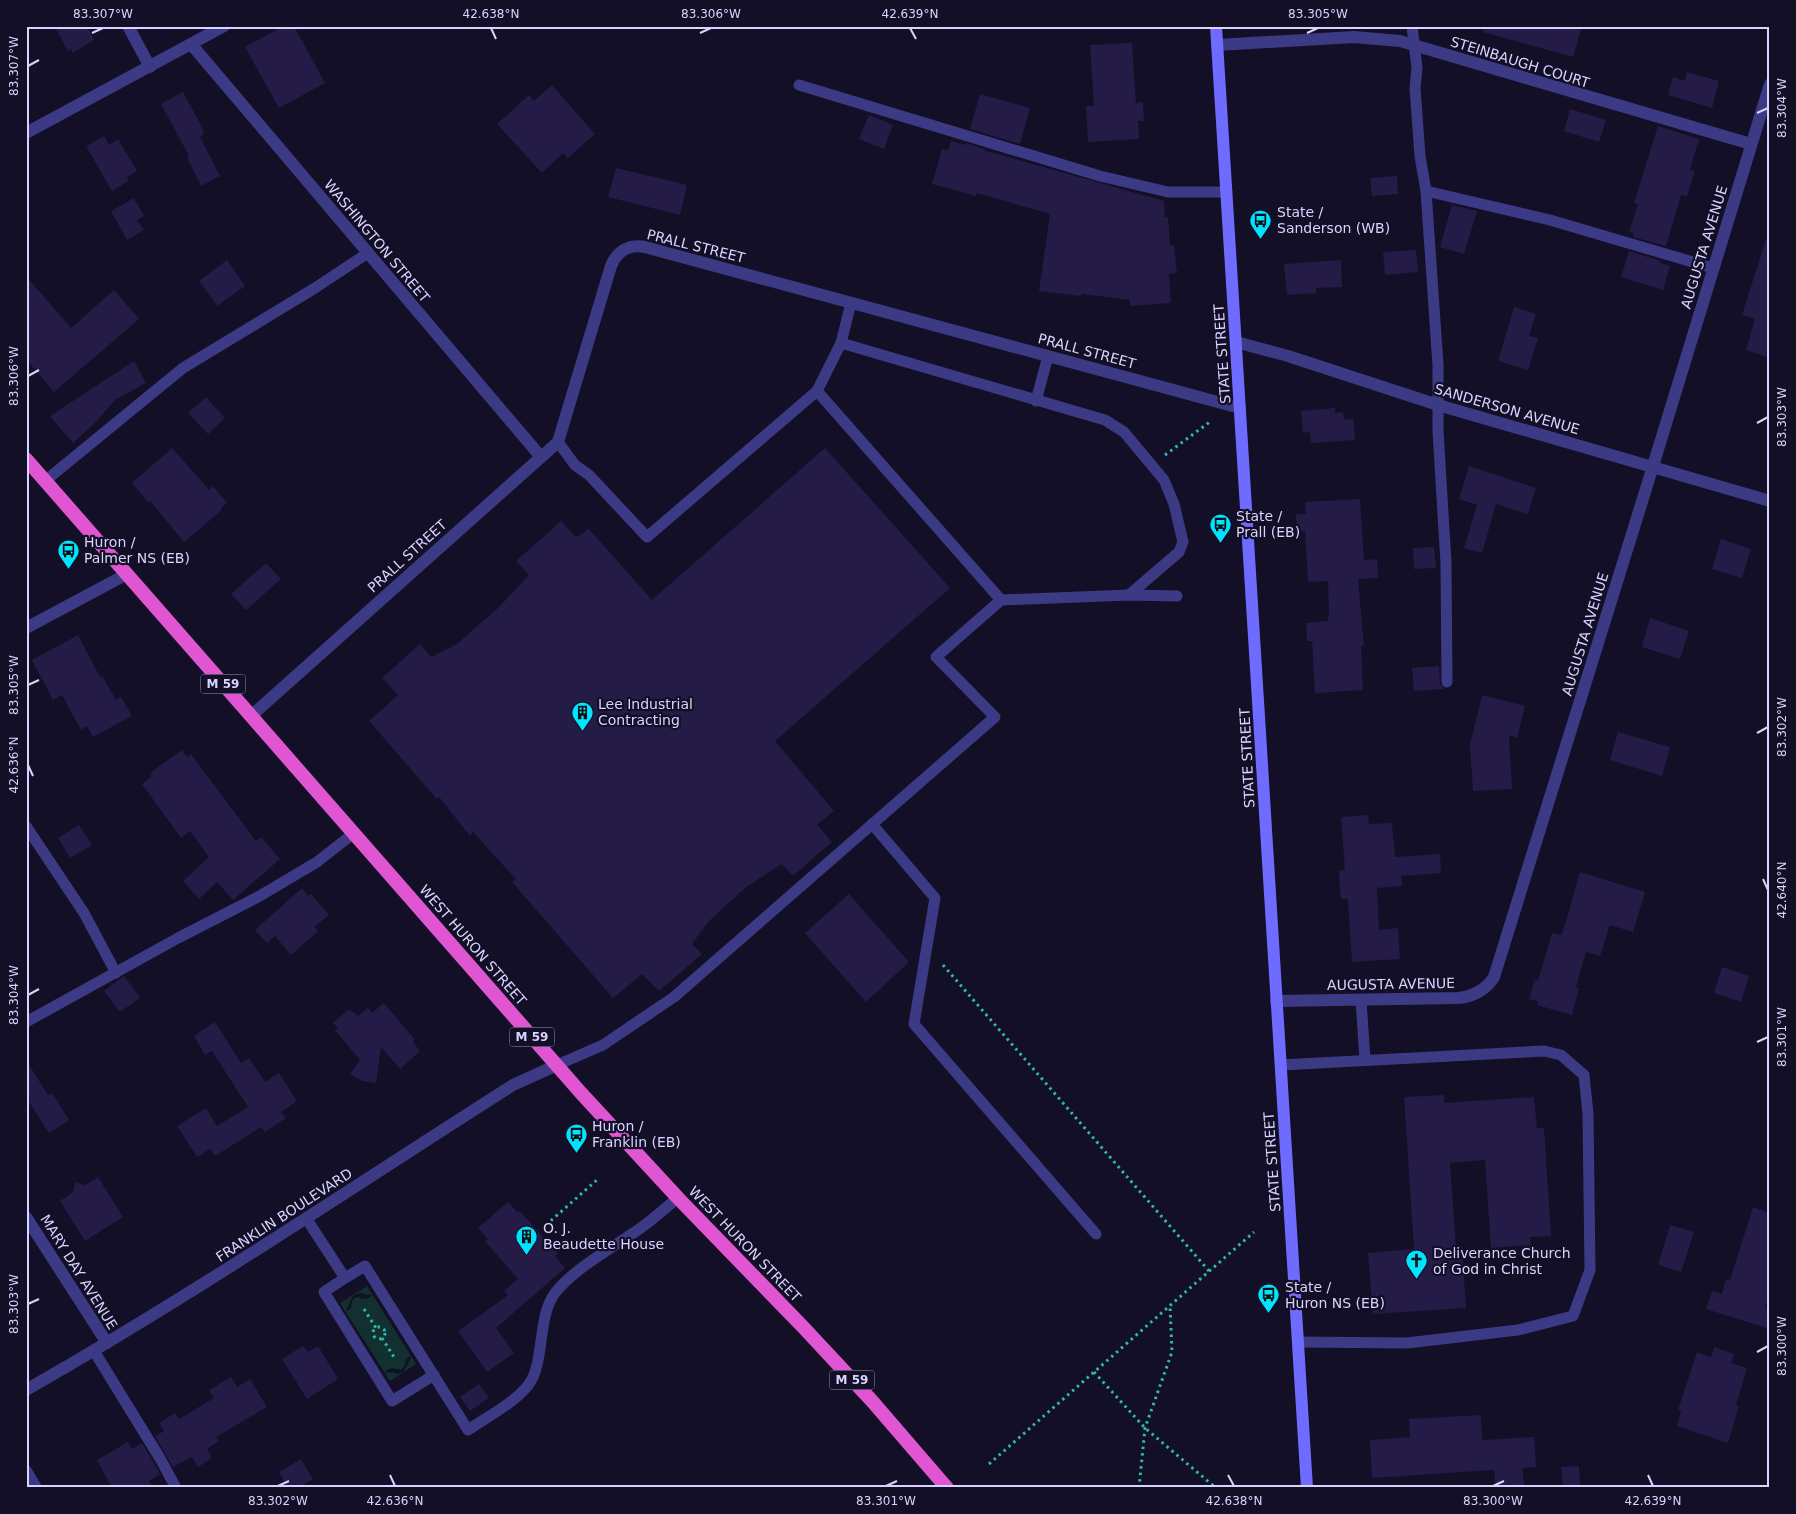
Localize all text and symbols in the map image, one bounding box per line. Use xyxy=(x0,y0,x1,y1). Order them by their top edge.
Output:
text: 83.307°W xyxy=(73,7,133,21)
text: 42.638°N xyxy=(463,7,519,21)
text: 83.306°W xyxy=(681,7,741,21)
text: 42.639°N xyxy=(882,7,938,21)
text: 83.305°W xyxy=(1288,7,1348,21)
street label: STEINBAUGH COURT xyxy=(1449,33,1592,91)
text: 83.307°W xyxy=(7,36,21,96)
text: 83.304°W xyxy=(1775,78,1789,138)
street label: WASHINGTON STREET xyxy=(321,177,433,306)
street label: AUGUSTA AVENUE xyxy=(1678,183,1730,311)
place label: State / Sanderson (WB) xyxy=(1277,204,1390,236)
bus stop icon: State / Sanderson (WB) xyxy=(1249,208,1273,239)
street label: PRALL STREET xyxy=(645,226,747,266)
street label: STATE STREET xyxy=(1210,303,1233,404)
street label: PRALL STREET xyxy=(1036,330,1138,372)
text: 83.306°W xyxy=(7,346,21,406)
street label: SANDERSON AVENUE xyxy=(1433,381,1581,437)
text: 83.303°W xyxy=(1775,387,1789,447)
place label: State / Prall (EB) xyxy=(1236,508,1300,540)
bus stop icon: State / Prall (EB) xyxy=(1208,512,1232,543)
street label: PRALL STREET xyxy=(364,516,450,596)
place label: Huron / Palmer NS (EB) xyxy=(84,534,190,566)
bus stop icon: Huron / Palmer NS (EB) xyxy=(56,538,80,569)
street label: AUGUSTA AVENUE xyxy=(1559,570,1611,698)
text: 83.305°W xyxy=(7,655,21,715)
road number: M 59 xyxy=(200,674,246,694)
place label: Lee Industrial Contracting xyxy=(598,696,693,728)
text: 83.302°W xyxy=(1775,697,1789,757)
building icon: Lee Industrial Contracting xyxy=(570,700,594,731)
street label: STATE STREET xyxy=(1236,707,1258,808)
text: 42.636°N xyxy=(7,737,21,793)
text: 42.640°N xyxy=(1775,862,1789,918)
street label: WEST HURON STREET xyxy=(416,881,530,1009)
text: 83.304°W xyxy=(7,965,21,1025)
street label: AUGUSTA AVENUE xyxy=(1327,975,1455,993)
text: 83.301°W xyxy=(1775,1007,1789,1067)
road number: M 59 xyxy=(510,1028,554,1046)
street label: STATE STREET xyxy=(1260,1111,1283,1212)
place label: Huron / Franklin (EB) xyxy=(592,1118,681,1150)
bus stop icon: Huron / Franklin (EB) xyxy=(564,1122,588,1153)
street label: FRANKLIN BOULEVARD xyxy=(213,1165,355,1265)
street label: WEST HURON STREET xyxy=(686,1183,805,1305)
street label: MARY DAY AVENUE xyxy=(37,1212,121,1332)
place label: O. J. Beaudette House xyxy=(543,1220,664,1252)
building icon: O. J. Beaudette House xyxy=(515,1224,539,1255)
place label: Deliverance Church of God in Christ xyxy=(1433,1245,1571,1277)
church icon: Deliverance Church of God in Christ xyxy=(1405,1249,1429,1280)
text: 83.303°W xyxy=(7,1274,21,1334)
place label: State / Huron NS (EB) xyxy=(1285,1279,1385,1311)
bus stop icon: State / Huron NS (EB) xyxy=(1257,1283,1281,1314)
text: 83.300°W xyxy=(1775,1316,1789,1376)
road number: M 59 xyxy=(830,1370,874,1390)
text: 83.302°W xyxy=(248,1494,308,1508)
text: 42.636°N xyxy=(367,1494,423,1508)
text: 83.301°W xyxy=(856,1494,916,1508)
text: 42.638°N xyxy=(1206,1494,1262,1508)
text: 83.300°W xyxy=(1463,1494,1523,1508)
text: 42.639°N xyxy=(1625,1494,1681,1508)

